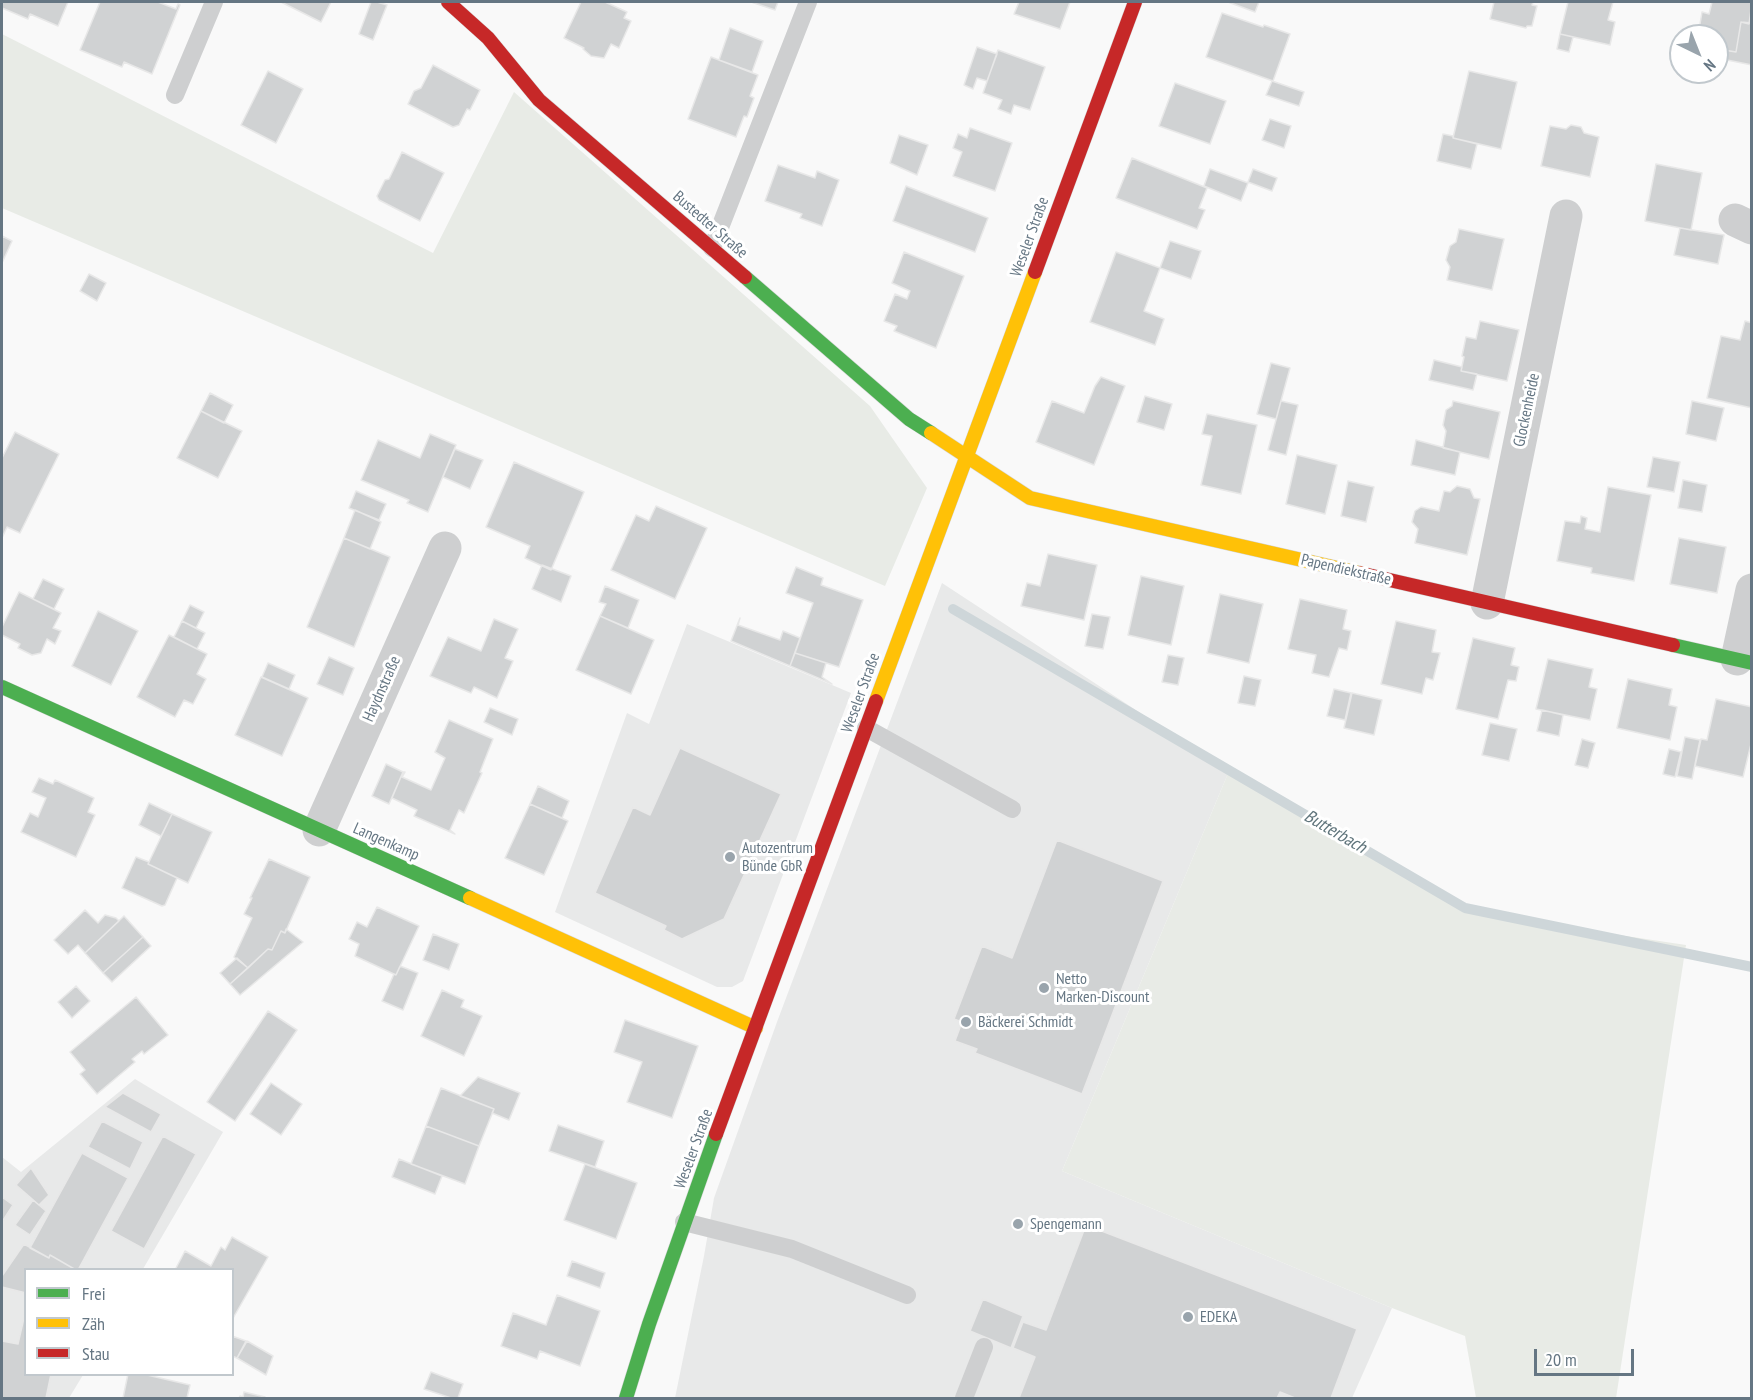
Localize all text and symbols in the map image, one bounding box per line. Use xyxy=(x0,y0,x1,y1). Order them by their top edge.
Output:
north arrow xyxy=(1669,24,1729,84)
text: N xyxy=(1700,55,1720,76)
street label: Bustedter Straße xyxy=(669,187,751,263)
street label: Weseler Straße xyxy=(1007,195,1053,279)
street label: Glockenheide xyxy=(1510,372,1544,448)
street label: Papendiekstraße xyxy=(1299,550,1393,590)
street label: Weseler Straße xyxy=(838,651,884,735)
street label: Haydnstraße xyxy=(359,653,405,725)
water label: Butterbach xyxy=(1300,806,1370,858)
street label: Langenkamp xyxy=(350,819,422,865)
place label: Autozentrum Bünde GbR xyxy=(742,838,813,876)
marker: Autozentrum Bünde GbR xyxy=(723,850,737,864)
place label: Netto Marken-Discount xyxy=(1056,969,1149,1007)
marker: Netto Marken-Discount xyxy=(1037,981,1051,995)
place label: Bäckerei Schmidt xyxy=(978,1012,1073,1032)
marker: Bäckerei Schmidt xyxy=(959,1015,973,1029)
street label: Weseler Straße xyxy=(671,1107,717,1191)
place label: Spengemann xyxy=(1030,1214,1102,1234)
marker: Spengemann xyxy=(1011,1217,1025,1231)
legend xyxy=(24,1268,234,1376)
text: Frei xyxy=(82,1282,106,1305)
place label: EDEKA xyxy=(1200,1307,1237,1327)
marker: EDEKA xyxy=(1181,1310,1195,1324)
text: Zäh xyxy=(82,1312,105,1335)
scale bar xyxy=(1537,1337,1638,1375)
text: Stau xyxy=(82,1342,110,1365)
text: 20 m xyxy=(1545,1348,1577,1371)

